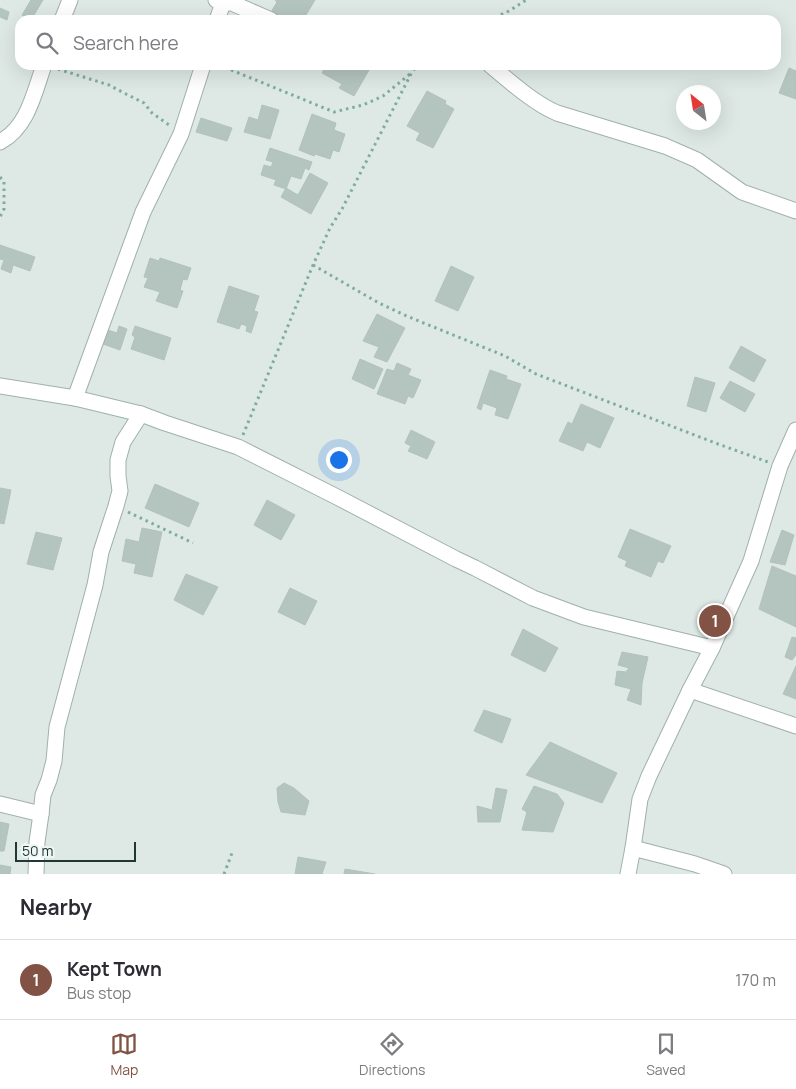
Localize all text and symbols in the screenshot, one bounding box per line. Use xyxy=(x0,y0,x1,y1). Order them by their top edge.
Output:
search box xyxy=(15,15,781,70)
icon: search xyxy=(33,29,61,57)
text: Search here xyxy=(73,30,179,56)
north arrow xyxy=(676,85,721,130)
your location xyxy=(326,447,352,473)
pin: 1 xyxy=(699,602,731,640)
scale bar xyxy=(15,839,136,862)
text: 50 m xyxy=(22,841,53,860)
text: Nearby xyxy=(20,893,92,921)
text: Kept Town xyxy=(67,956,162,982)
text: 1 xyxy=(32,969,40,991)
text: 170 m xyxy=(735,969,776,991)
text: Bus stop xyxy=(67,982,131,1004)
tab: Map xyxy=(110,1030,138,1079)
tab: Directions xyxy=(359,1030,425,1079)
tab: Saved xyxy=(646,1030,686,1079)

